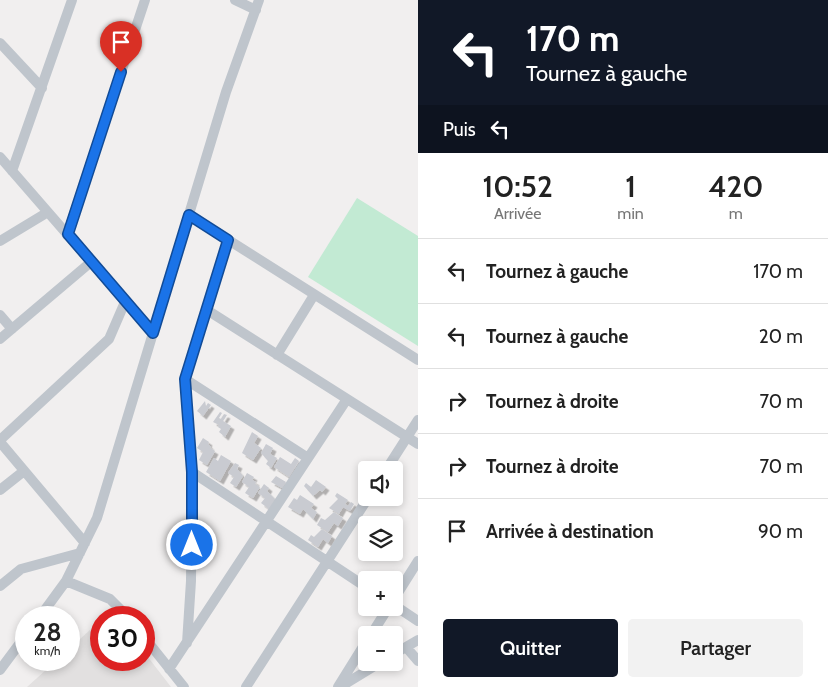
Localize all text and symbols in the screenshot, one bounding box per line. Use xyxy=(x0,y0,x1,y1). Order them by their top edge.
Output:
text: 170 m xyxy=(526,17,619,60)
icon: left xyxy=(443,20,508,85)
pin xyxy=(100,21,142,72)
icon: arrive xyxy=(107,28,135,56)
text: Tournez à gauche xyxy=(526,60,687,87)
icon: left xyxy=(486,115,514,143)
text: Puis xyxy=(443,118,476,141)
text: 10:52 xyxy=(483,168,553,205)
text: 1 xyxy=(625,168,636,205)
text: 420 xyxy=(708,168,763,205)
text: Arrivée xyxy=(494,204,541,223)
text: min xyxy=(617,204,644,223)
text: m xyxy=(729,204,743,223)
icon: left xyxy=(443,257,471,285)
text: Tournez à gauche xyxy=(486,260,628,283)
text: 170 m xyxy=(753,260,803,283)
icon: left xyxy=(443,322,471,350)
text: Tournez à gauche xyxy=(486,325,628,348)
text: 20 m xyxy=(759,325,803,348)
icon: right xyxy=(443,387,471,415)
text: Tournez à droite xyxy=(486,390,619,413)
text: 70 m xyxy=(759,390,803,413)
icon: right xyxy=(443,452,471,480)
text: Tournez à droite xyxy=(486,455,619,478)
text: 70 m xyxy=(759,455,803,478)
map controls xyxy=(358,461,403,671)
button: sound xyxy=(358,461,403,506)
button: layers xyxy=(358,516,403,561)
icon: arrive xyxy=(443,517,471,545)
position arrow xyxy=(165,518,217,570)
text: Arrivée à destination xyxy=(486,520,654,543)
text: 90 m xyxy=(758,520,803,543)
button: + xyxy=(358,571,403,616)
speed limit sign: 30 xyxy=(90,606,155,671)
text: 28 xyxy=(33,617,62,647)
button: Quitter xyxy=(443,619,618,677)
button: Partager xyxy=(628,619,803,677)
button: − xyxy=(358,626,403,671)
text: km/h xyxy=(34,643,61,658)

